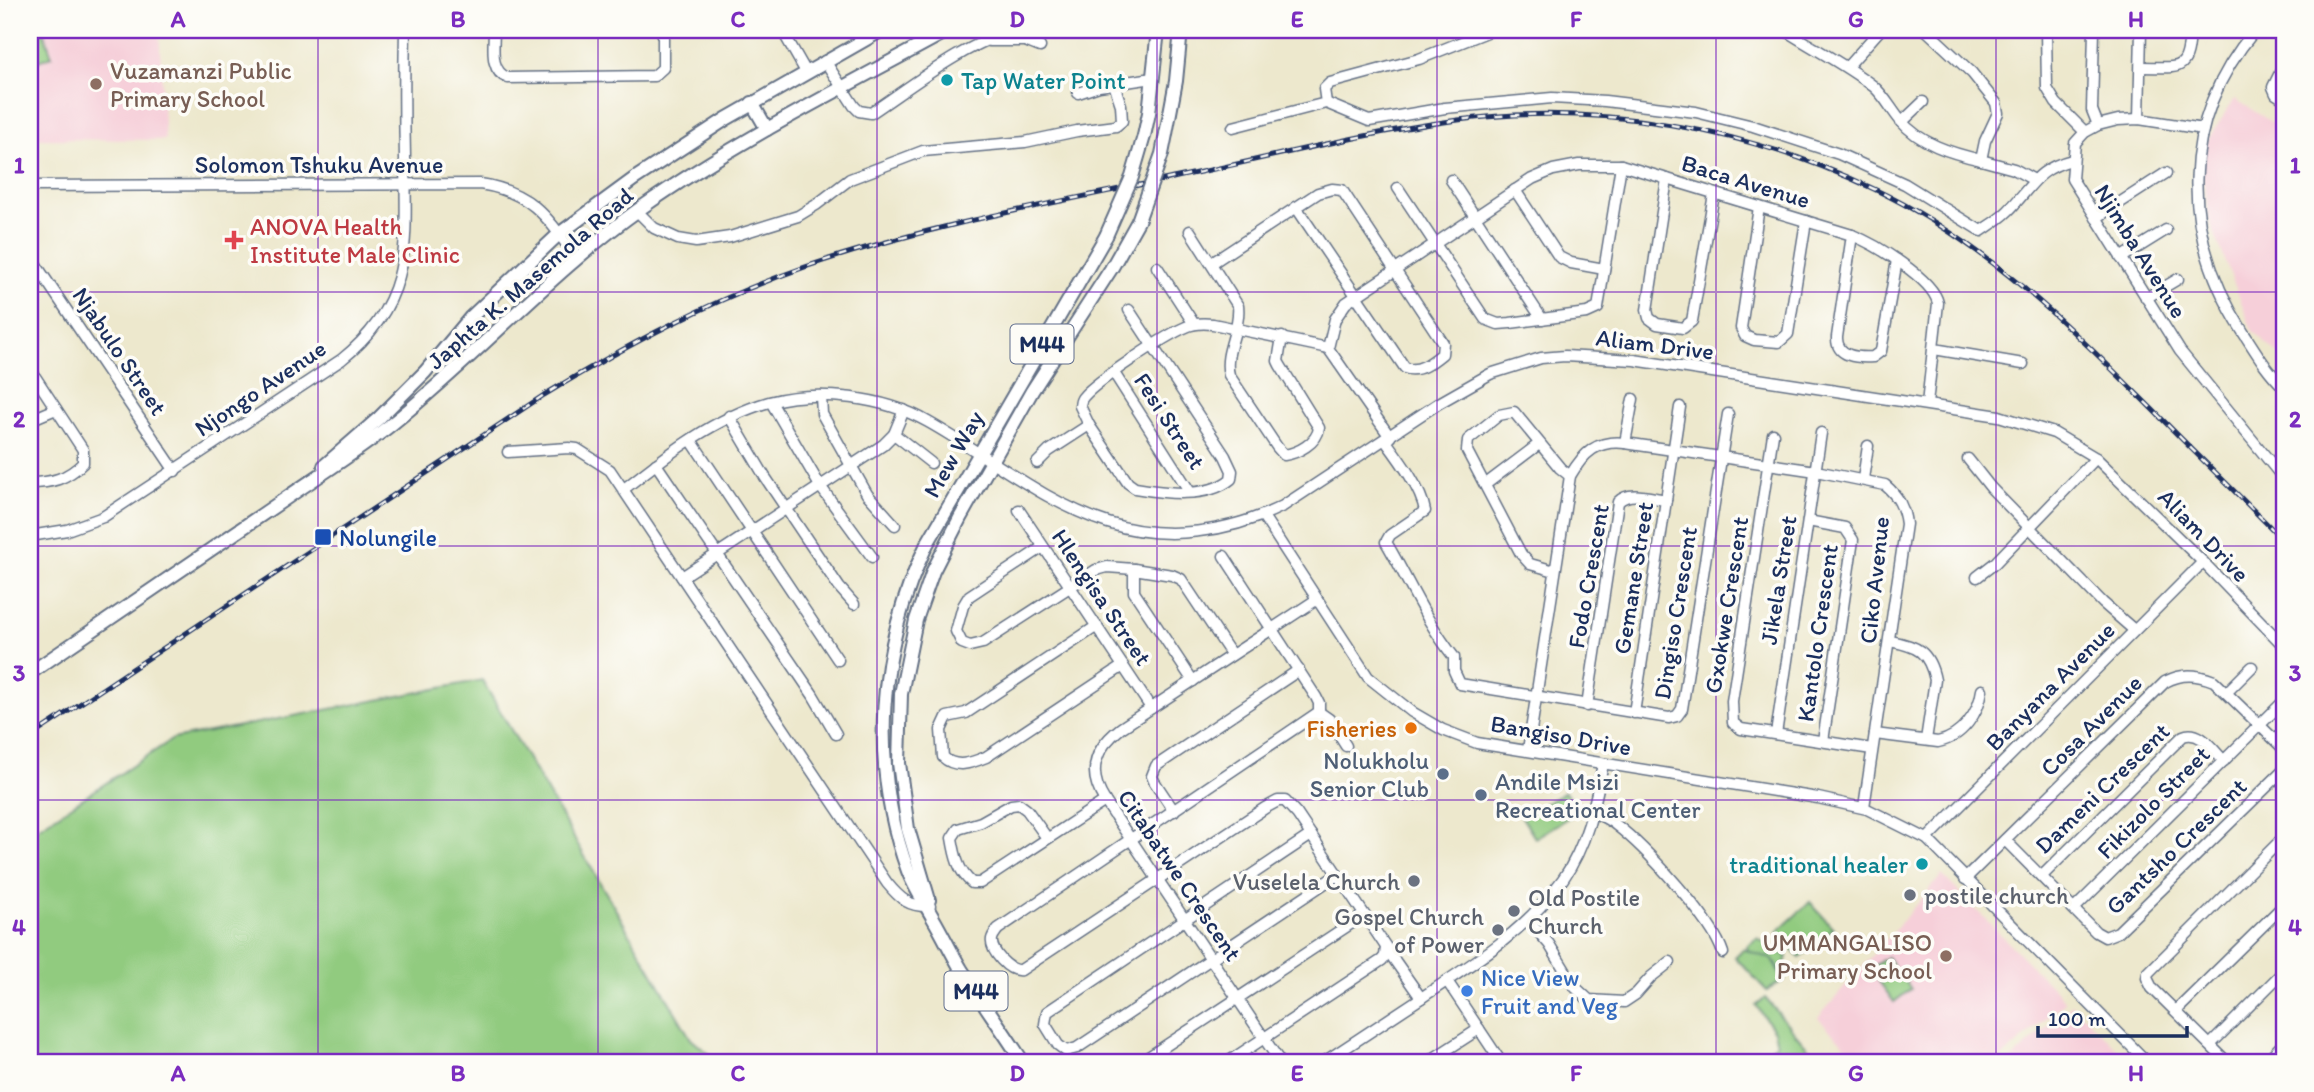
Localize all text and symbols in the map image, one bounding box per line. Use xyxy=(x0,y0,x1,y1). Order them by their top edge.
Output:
text: A xyxy=(170,5,186,33)
text: B xyxy=(451,5,466,33)
text: C xyxy=(731,5,746,33)
text: D xyxy=(1009,5,1025,33)
text: E xyxy=(1291,5,1304,33)
text: F xyxy=(1570,5,1583,33)
text: G xyxy=(1848,5,1864,33)
text: H xyxy=(2128,5,2144,33)
place label: Vuzamanzi Public Primary School xyxy=(110,56,292,113)
place label: Tap Water Point xyxy=(961,66,1126,95)
marker: Tap Water Point xyxy=(939,72,955,88)
marker: Vuzamanzi Public Primary School xyxy=(88,76,104,92)
street label: Baca Avenue xyxy=(1678,148,1814,214)
street label: Solomon Tshuku Avenue xyxy=(195,150,443,179)
text: 1 xyxy=(14,151,25,179)
text: 1 xyxy=(2290,151,2301,179)
street label: Njimba Avenue xyxy=(2088,179,2194,323)
street label: Japhta K. Masemola Road xyxy=(421,181,639,375)
place label: ANOVA Health Institute Male Clinic xyxy=(250,212,460,269)
marker: ANOVA Health Institute Male Clinic xyxy=(224,230,244,250)
street label: Njabulo Street xyxy=(67,282,173,420)
street label: Aliam Drive xyxy=(1594,322,1716,366)
road number: M44 xyxy=(1010,324,1074,364)
street label: Njongo Avenue xyxy=(189,333,331,443)
street label: Fesi Street xyxy=(1128,367,1212,475)
text: 2 xyxy=(13,405,26,433)
street label: Mew Way xyxy=(917,405,989,503)
text: 2 xyxy=(2289,405,2302,433)
street label: Aliam Drive xyxy=(2152,482,2256,588)
street label: Gemane Street xyxy=(1607,500,1659,656)
street label: Fodo Crescent xyxy=(1561,502,1615,650)
street label: Jikela Street xyxy=(1753,513,1803,647)
street label: Gxokwe Crescent xyxy=(1698,515,1754,695)
street label: Ciko Avenue xyxy=(1853,515,1895,645)
place label: Nolungile xyxy=(339,523,437,552)
street label: Hlengisa Street xyxy=(1046,523,1158,671)
street label: Dingiso Crescent xyxy=(1647,525,1703,701)
marker: Nolungile xyxy=(313,527,333,547)
street label: Kantolo Crescent xyxy=(1790,542,1844,724)
street label: Banyana Avenue xyxy=(1979,615,2121,757)
text: 3 xyxy=(13,659,26,687)
text: 3 xyxy=(2289,659,2302,687)
street label: Cosa Avenue xyxy=(2034,668,2148,782)
street label: Bangiso Drive xyxy=(1488,708,1634,762)
place label: Fisheries xyxy=(1306,714,1397,743)
street label: Dameni Crescent xyxy=(2029,716,2175,860)
marker: Fisheries xyxy=(1403,720,1419,736)
street label: Fikizolo Street xyxy=(2090,739,2216,865)
place label: Nolukholu Senior Club xyxy=(1310,746,1429,803)
marker: Nolukholu Senior Club xyxy=(1435,766,1451,782)
place label: Andile Msizi Recreational Center xyxy=(1495,767,1701,824)
street label: Gantsho Crescent xyxy=(2100,772,2252,920)
street label: Citabatwe Crescent xyxy=(1112,784,1248,966)
marker: Andile Msizi Recreational Center xyxy=(1473,787,1489,803)
place label: traditional healer xyxy=(1729,850,1908,879)
marker: traditional healer xyxy=(1914,856,1930,872)
place label: Vuselela Church xyxy=(1233,867,1400,896)
marker: Vuselela Church xyxy=(1406,873,1422,889)
place label: postile church xyxy=(1924,881,2069,910)
place label: Old Postile Church xyxy=(1528,883,1640,940)
marker: postile church xyxy=(1902,887,1918,903)
place label: Gospel Church of Power xyxy=(1334,902,1484,959)
marker: Old Postile Church xyxy=(1506,903,1522,919)
text: 4 xyxy=(12,913,26,941)
text: 4 xyxy=(2288,913,2302,941)
marker: Gospel Church of Power xyxy=(1490,922,1506,938)
place label: UMMANGALISO Primary School xyxy=(1762,928,1932,985)
marker: UMMANGALISO Primary School xyxy=(1938,948,1954,964)
place label: Nice View Fruit and Veg xyxy=(1481,963,1619,1020)
road number: M44 xyxy=(944,972,1007,1010)
marker: Nice View Fruit and Veg xyxy=(1459,983,1475,999)
scale bar xyxy=(2038,994,2186,1038)
text: 100 m xyxy=(2048,1006,2106,1031)
text: A xyxy=(170,1059,186,1087)
text: B xyxy=(451,1059,466,1087)
text: C xyxy=(731,1059,746,1087)
text: D xyxy=(1009,1059,1025,1087)
text: E xyxy=(1291,1059,1304,1087)
text: F xyxy=(1570,1059,1583,1087)
text: G xyxy=(1848,1059,1864,1087)
text: H xyxy=(2128,1059,2144,1087)

